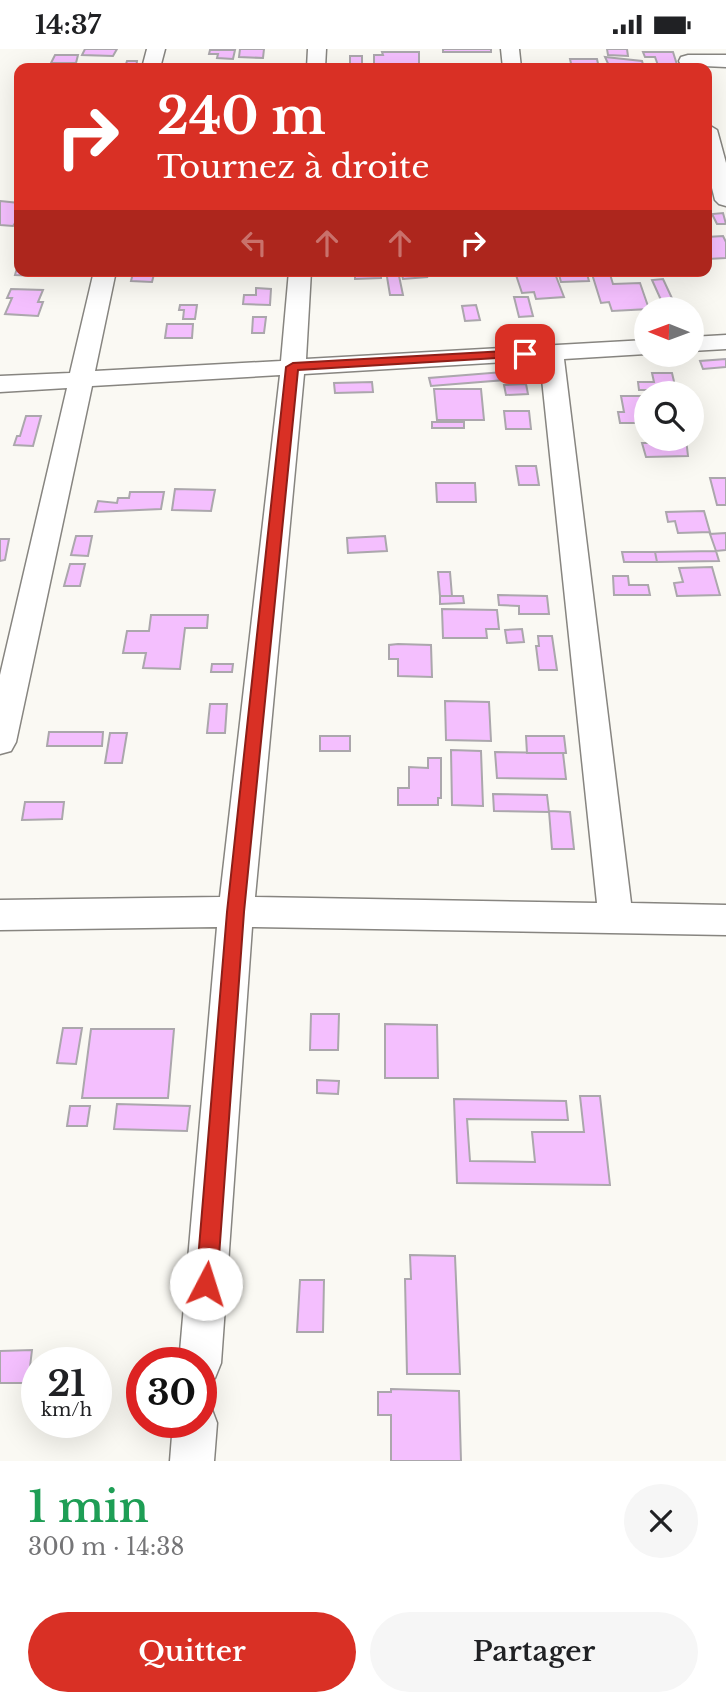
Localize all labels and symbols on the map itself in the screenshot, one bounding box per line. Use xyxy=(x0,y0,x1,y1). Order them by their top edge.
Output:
north arrow xyxy=(634,297,704,367)
pin xyxy=(495,324,555,384)
position arrow xyxy=(169,1247,243,1321)
speed limit sign: 30 xyxy=(126,1347,217,1438)

